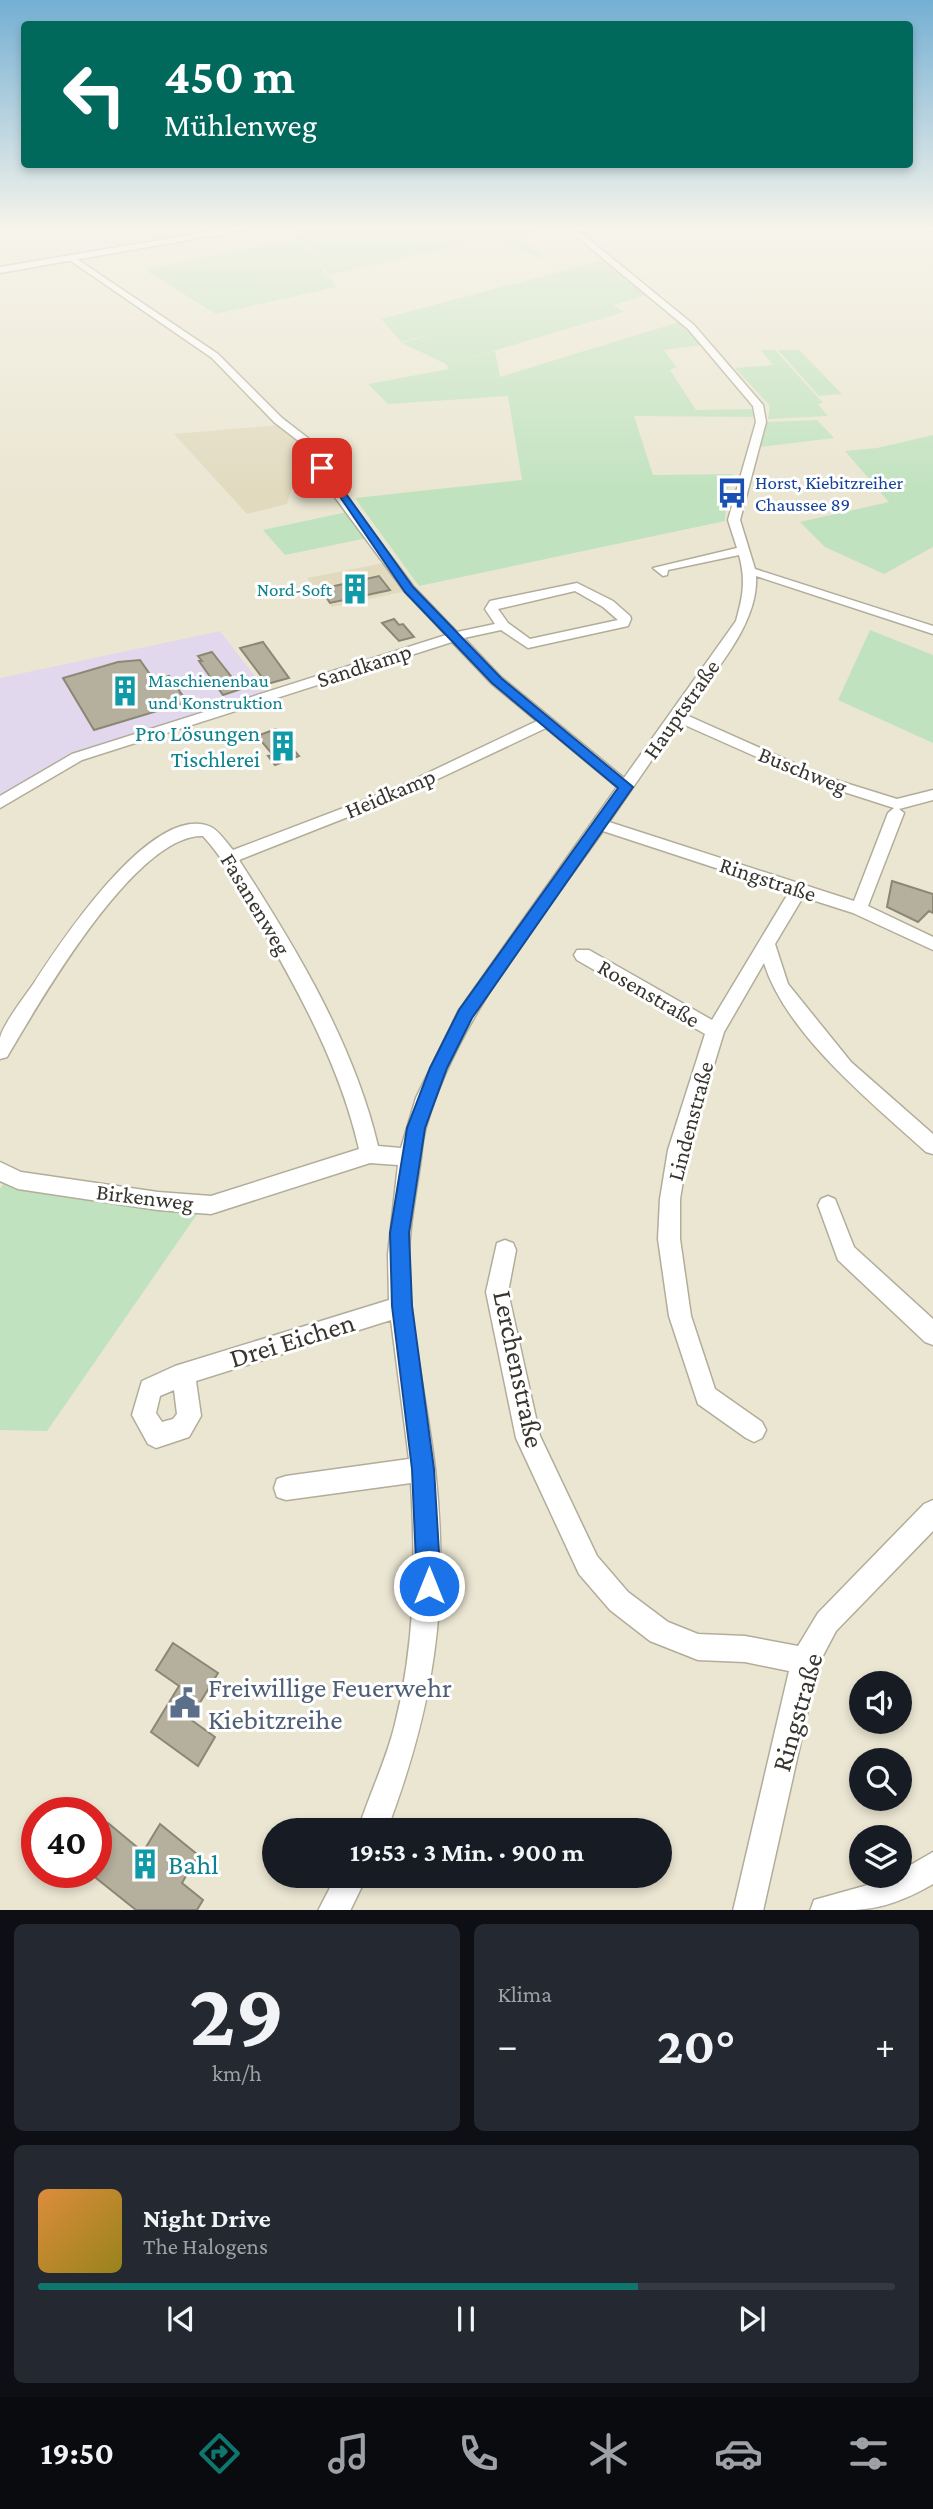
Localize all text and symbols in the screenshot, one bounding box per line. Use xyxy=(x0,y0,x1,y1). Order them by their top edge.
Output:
icon: left xyxy=(49,49,140,140)
text: 450 m xyxy=(164,49,295,104)
text: Mühlenweg xyxy=(164,107,317,143)
pin xyxy=(292,438,352,498)
icon: arrive xyxy=(303,449,341,487)
place label: Horst, Kiebitzreiher Chaussee 89 xyxy=(755,472,904,515)
bus stop icon: Horst, Kiebitzreiher Chaussee 89 xyxy=(715,476,749,510)
building icon: Nord-Soft xyxy=(338,572,372,606)
place label: Nord-Soft xyxy=(257,579,333,600)
street label: Sandkamp xyxy=(313,638,415,692)
street label: Hauptstraße xyxy=(637,654,725,764)
place label: Maschienenbau und Konstruktion xyxy=(148,670,283,713)
building icon: Maschienenbau und Konstruktion xyxy=(108,674,142,708)
place label: Pro Lösungen Tischlerei xyxy=(135,720,260,772)
building icon: Pro Lösungen Tischlerei xyxy=(266,729,300,763)
street label: Buschweg xyxy=(755,740,851,800)
street label: Heidkamp xyxy=(341,762,439,824)
street label: Fasanenweg xyxy=(216,849,296,959)
street label: Ringstraße xyxy=(716,851,820,907)
street label: Rosenstraße xyxy=(593,953,705,1033)
street label: Lindenstraße xyxy=(662,1059,718,1183)
street label: Birkenweg xyxy=(95,1178,195,1216)
street label: Lerchenstraße xyxy=(487,1288,551,1450)
street label: Drei Eichen xyxy=(226,1306,358,1374)
position arrow xyxy=(392,1549,466,1623)
street label: Ringstraße xyxy=(765,1649,829,1775)
map controls xyxy=(849,1671,912,1888)
button: sound xyxy=(849,1671,912,1734)
place label: Freiwillige Feuerwehr Kiebitzreihe xyxy=(208,1672,452,1735)
public building icon: Freiwillige Feuerwehr Kiebitzreihe xyxy=(168,1686,202,1720)
button: search xyxy=(849,1748,912,1811)
speed limit sign: 40 xyxy=(21,1797,112,1888)
button: layers xyxy=(849,1825,912,1888)
text: 19:53 · 3 Min. · 900 m xyxy=(350,1838,584,1867)
building icon: Bahl xyxy=(128,1847,162,1881)
place label: Bahl xyxy=(168,1849,219,1880)
text: 29 xyxy=(189,1963,285,2065)
text: Klima xyxy=(498,1981,552,2007)
text: 20° xyxy=(657,2016,735,2074)
text: − xyxy=(498,2024,518,2066)
text: + xyxy=(875,2024,895,2066)
text: km/h xyxy=(212,2060,262,2086)
text: Night Drive xyxy=(143,2204,271,2233)
text: The Halogens xyxy=(143,2233,268,2259)
icon: previous xyxy=(162,2300,200,2338)
icon: pause xyxy=(447,2300,485,2338)
icon: next xyxy=(733,2300,771,2338)
icon: directions xyxy=(195,2429,244,2478)
icon: music xyxy=(324,2429,373,2478)
icon: phone xyxy=(454,2429,503,2478)
icon: climate xyxy=(584,2429,633,2478)
icon: car xyxy=(714,2429,763,2478)
icon: filters xyxy=(844,2429,893,2478)
text: 19:50 xyxy=(40,2435,114,2471)

